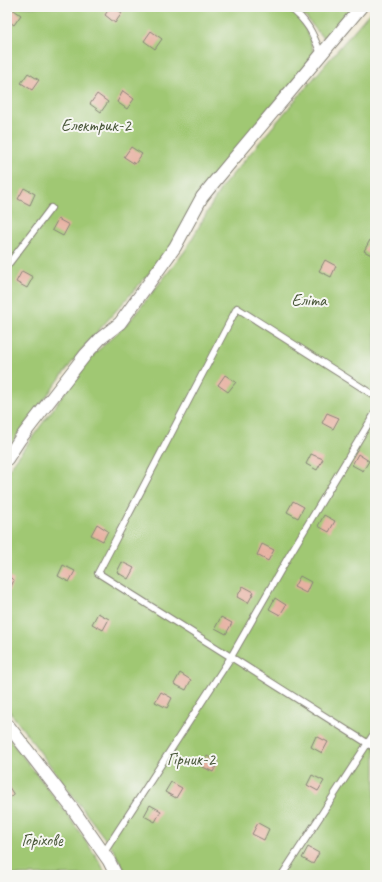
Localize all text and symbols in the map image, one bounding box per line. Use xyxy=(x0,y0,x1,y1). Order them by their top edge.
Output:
park label: Електрик-2 xyxy=(61,115,132,136)
park label: Еліта xyxy=(291,290,328,311)
park label: Гірник-2 xyxy=(167,749,216,770)
park label: Горіхове xyxy=(21,830,64,851)

